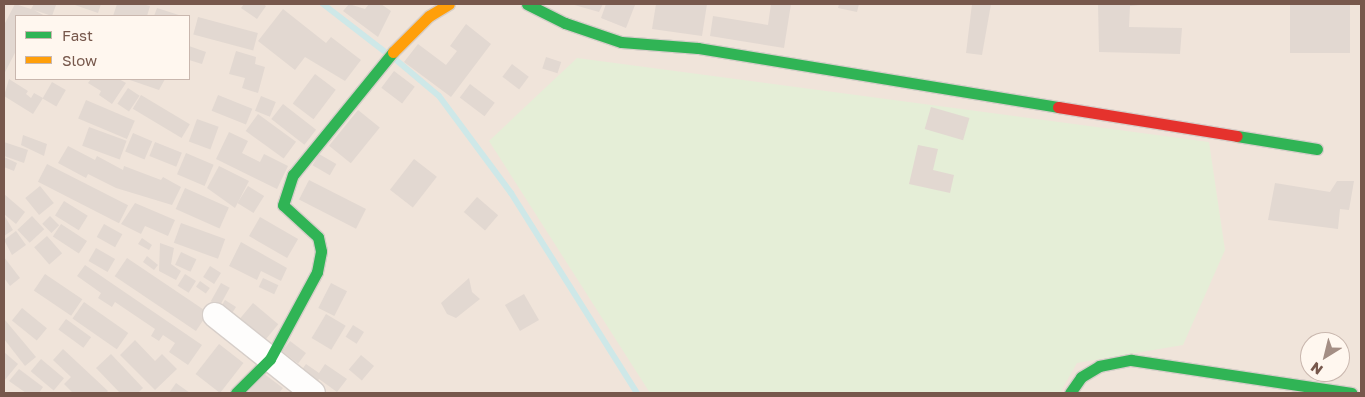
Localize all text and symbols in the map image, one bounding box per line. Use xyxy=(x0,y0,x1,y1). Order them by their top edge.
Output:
legend xyxy=(15,15,190,80)
text: Fast xyxy=(62,26,93,44)
text: Slow xyxy=(62,51,97,69)
north arrow xyxy=(1300,332,1350,382)
text: N xyxy=(1307,359,1326,379)

